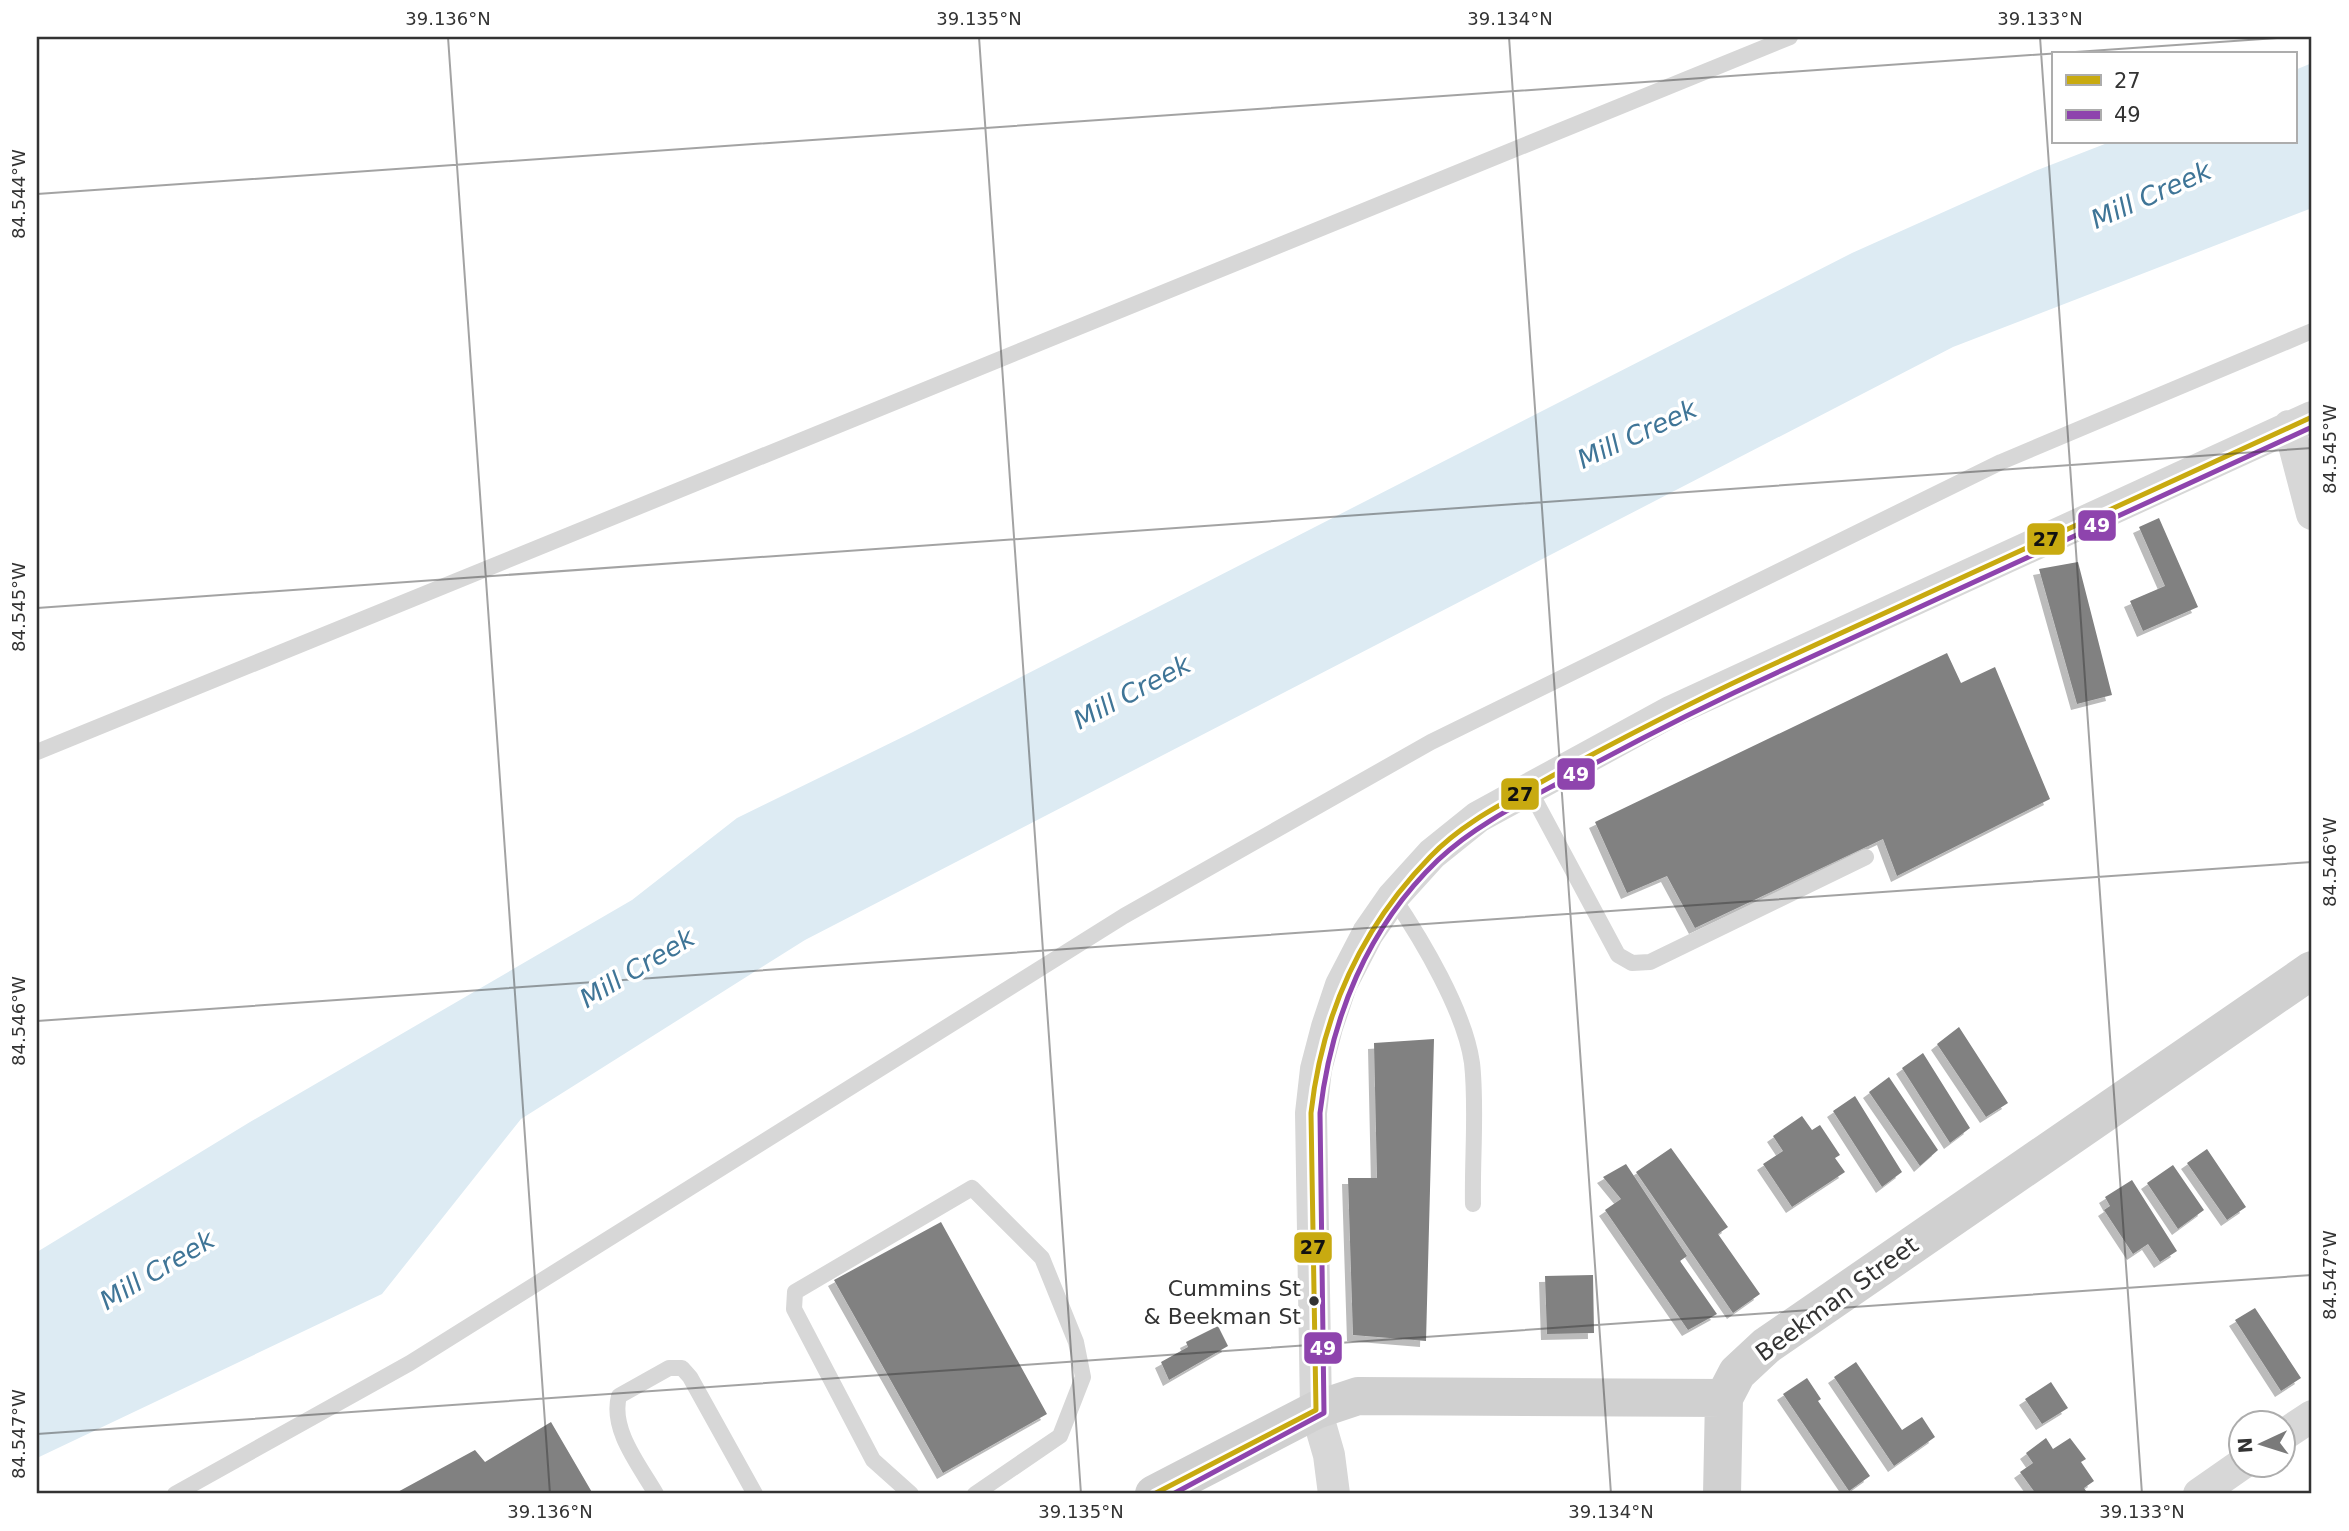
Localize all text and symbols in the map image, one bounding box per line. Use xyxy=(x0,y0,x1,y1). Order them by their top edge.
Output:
text: 39.136°N xyxy=(405,8,491,29)
text: 39.135°N xyxy=(936,8,1022,29)
text: 39.134°N xyxy=(1467,8,1553,29)
text: 39.133°N xyxy=(1997,8,2083,29)
legend xyxy=(2052,52,2296,144)
text: 27 xyxy=(2114,69,2141,93)
text: 49 xyxy=(2114,103,2141,127)
text: 84.544°W xyxy=(8,149,29,239)
water label: Mill Creek xyxy=(2086,155,2217,235)
water label: Mill Creek xyxy=(1573,393,1702,475)
text: 84.545°W xyxy=(2319,404,2340,494)
line badge: 49 xyxy=(2077,509,2117,542)
text: 49 xyxy=(2084,514,2110,536)
line badge: 27 xyxy=(2026,522,2066,556)
text: 27 xyxy=(2033,528,2059,550)
text: 84.545°W xyxy=(8,562,29,652)
water label: Mill Creek xyxy=(1068,648,1196,735)
line badge: 49 xyxy=(1556,757,1596,791)
text: 49 xyxy=(1563,763,1589,785)
line badge: 27 xyxy=(1500,777,1540,811)
text: 27 xyxy=(1507,783,1533,805)
text: 84.546°W xyxy=(2319,817,2340,907)
water label: Mill Creek xyxy=(574,922,701,1014)
text: 84.546°W xyxy=(8,976,29,1066)
water label: Mill Creek xyxy=(94,1224,221,1316)
text: 84.547°W xyxy=(2319,1230,2340,1320)
line badge: 27 xyxy=(1293,1231,1333,1264)
street label: Beekman Street xyxy=(1750,1231,1924,1367)
text: 27 xyxy=(1300,1236,1326,1258)
place label: Cummins St & Beekman St xyxy=(1144,1276,1301,1329)
marker: Cummins St & Beekman St xyxy=(1307,1294,1321,1308)
line badge: 49 xyxy=(1303,1331,1343,1365)
text: 49 xyxy=(1310,1337,1336,1359)
text: 84.547°W xyxy=(8,1389,29,1479)
north arrow xyxy=(2226,1408,2296,1478)
text: N xyxy=(2234,1436,2257,1454)
text: 39.136°N xyxy=(507,1501,593,1522)
text: 39.135°N xyxy=(1038,1501,1124,1522)
text: 39.134°N xyxy=(1568,1501,1654,1522)
text: 39.133°N xyxy=(2099,1501,2185,1522)

